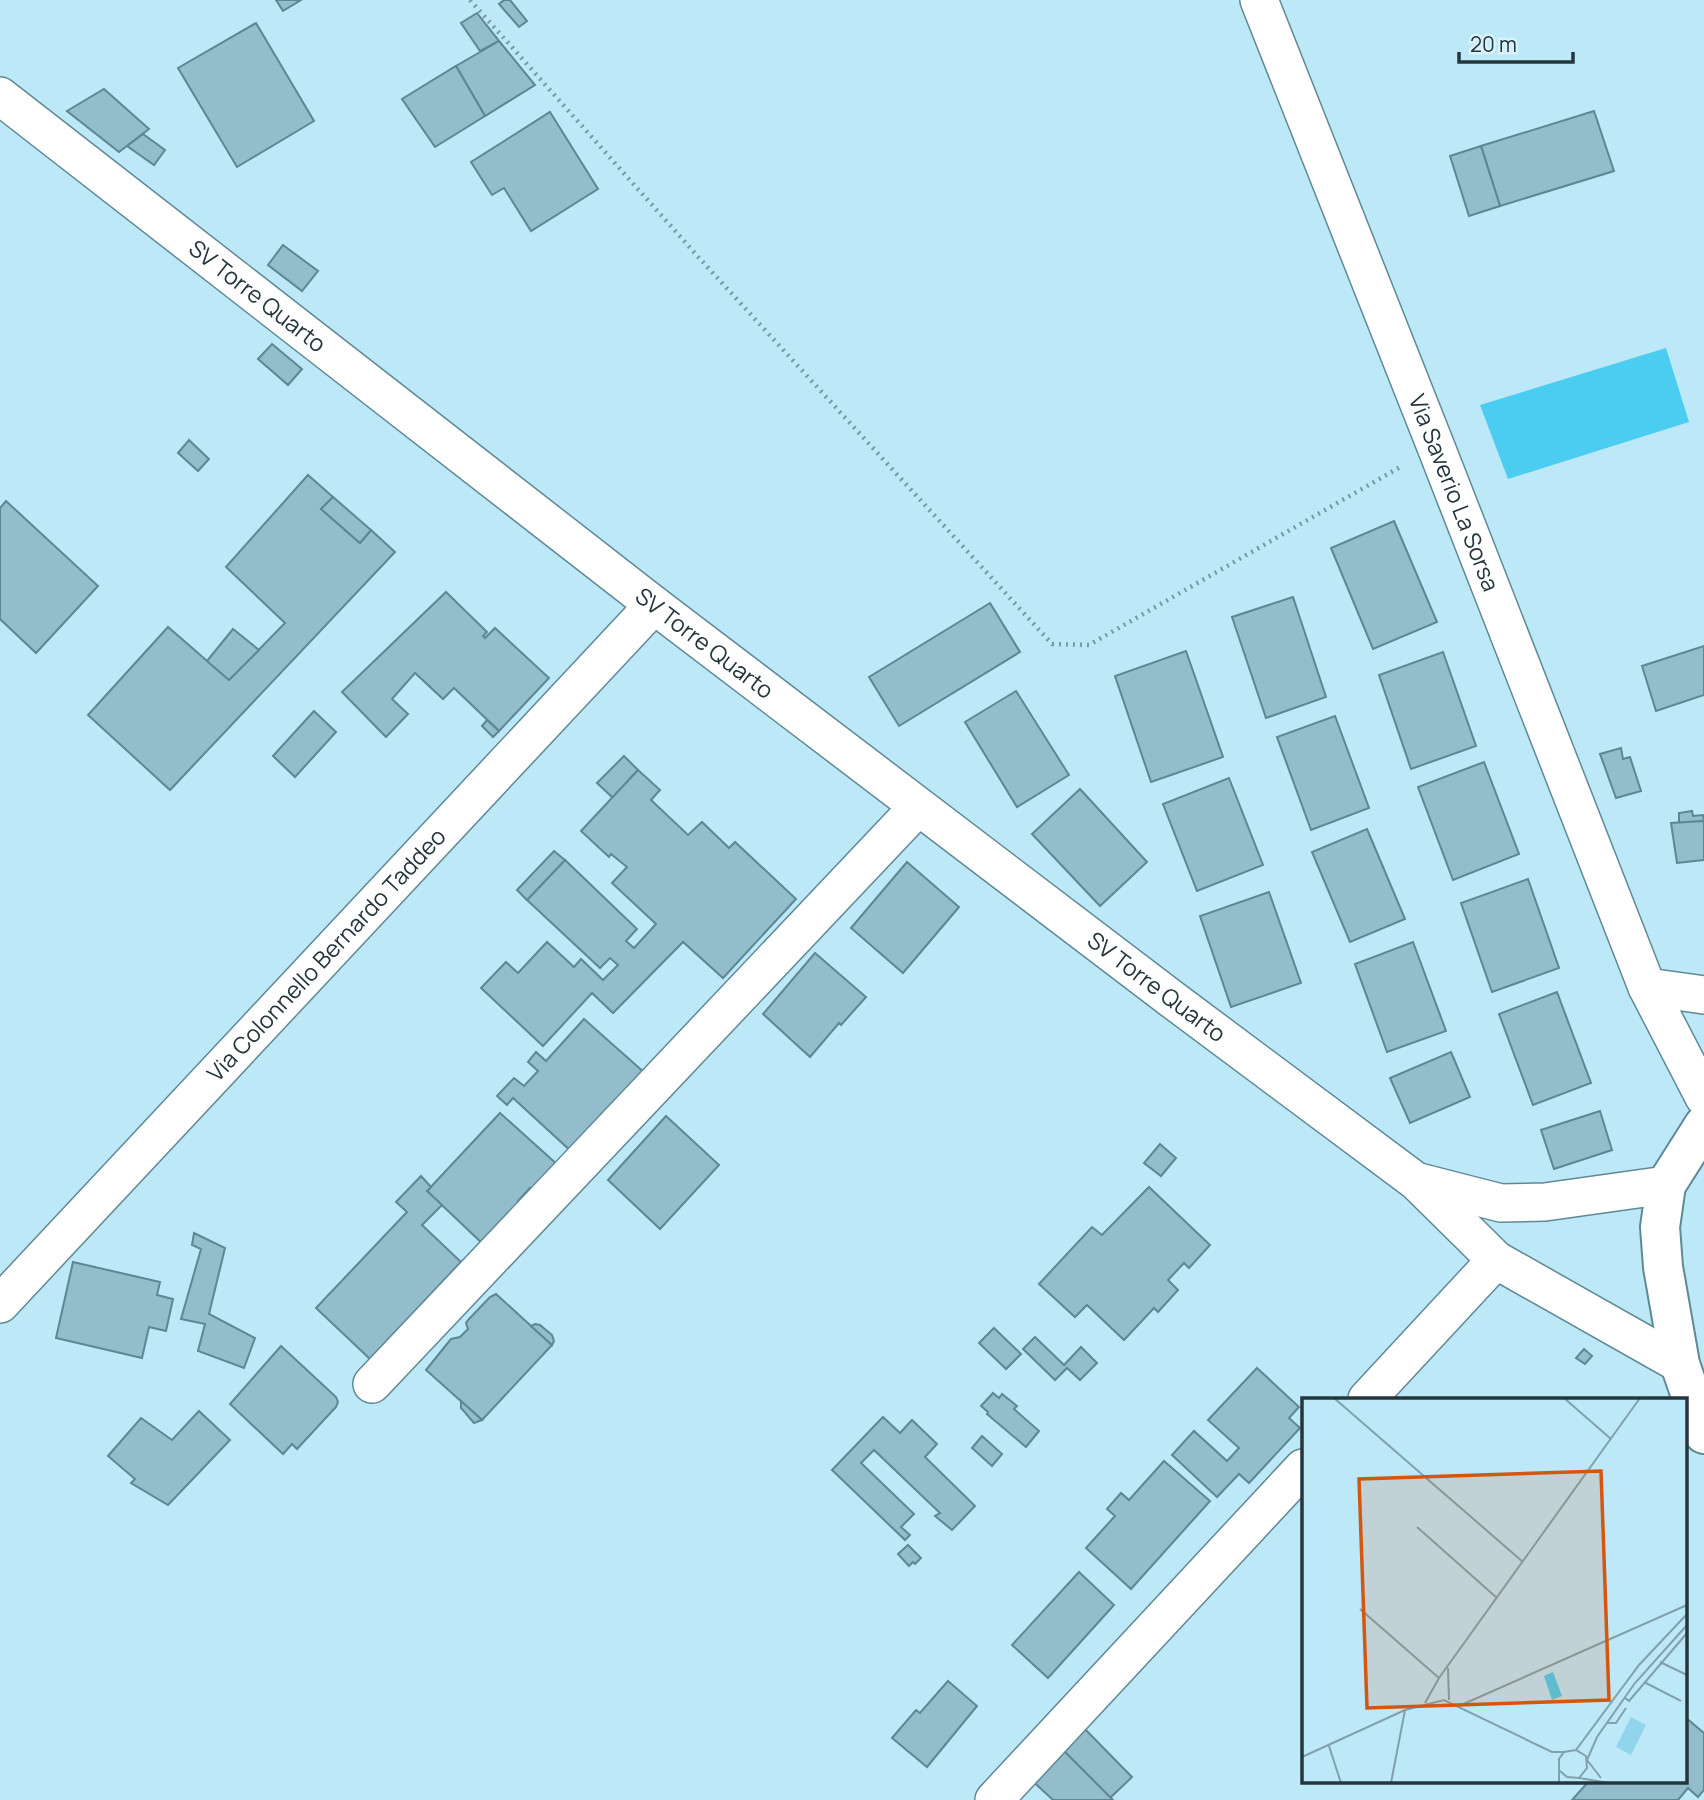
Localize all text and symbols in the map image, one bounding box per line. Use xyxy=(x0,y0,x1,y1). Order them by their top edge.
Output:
scale bar xyxy=(1459,21,1573,65)
text: 20 m xyxy=(1470,30,1517,58)
street label: SV Torre Quarto xyxy=(183,232,333,359)
street label: Via Saverio La Sorsa xyxy=(1402,389,1508,596)
street label: SV Torre Quarto xyxy=(629,579,781,705)
street label: Via Colonnello Bernardo Taddeo xyxy=(199,821,452,1088)
street label: SV Torre Quarto xyxy=(1081,924,1233,1049)
inset map xyxy=(1302,1398,1686,1783)

